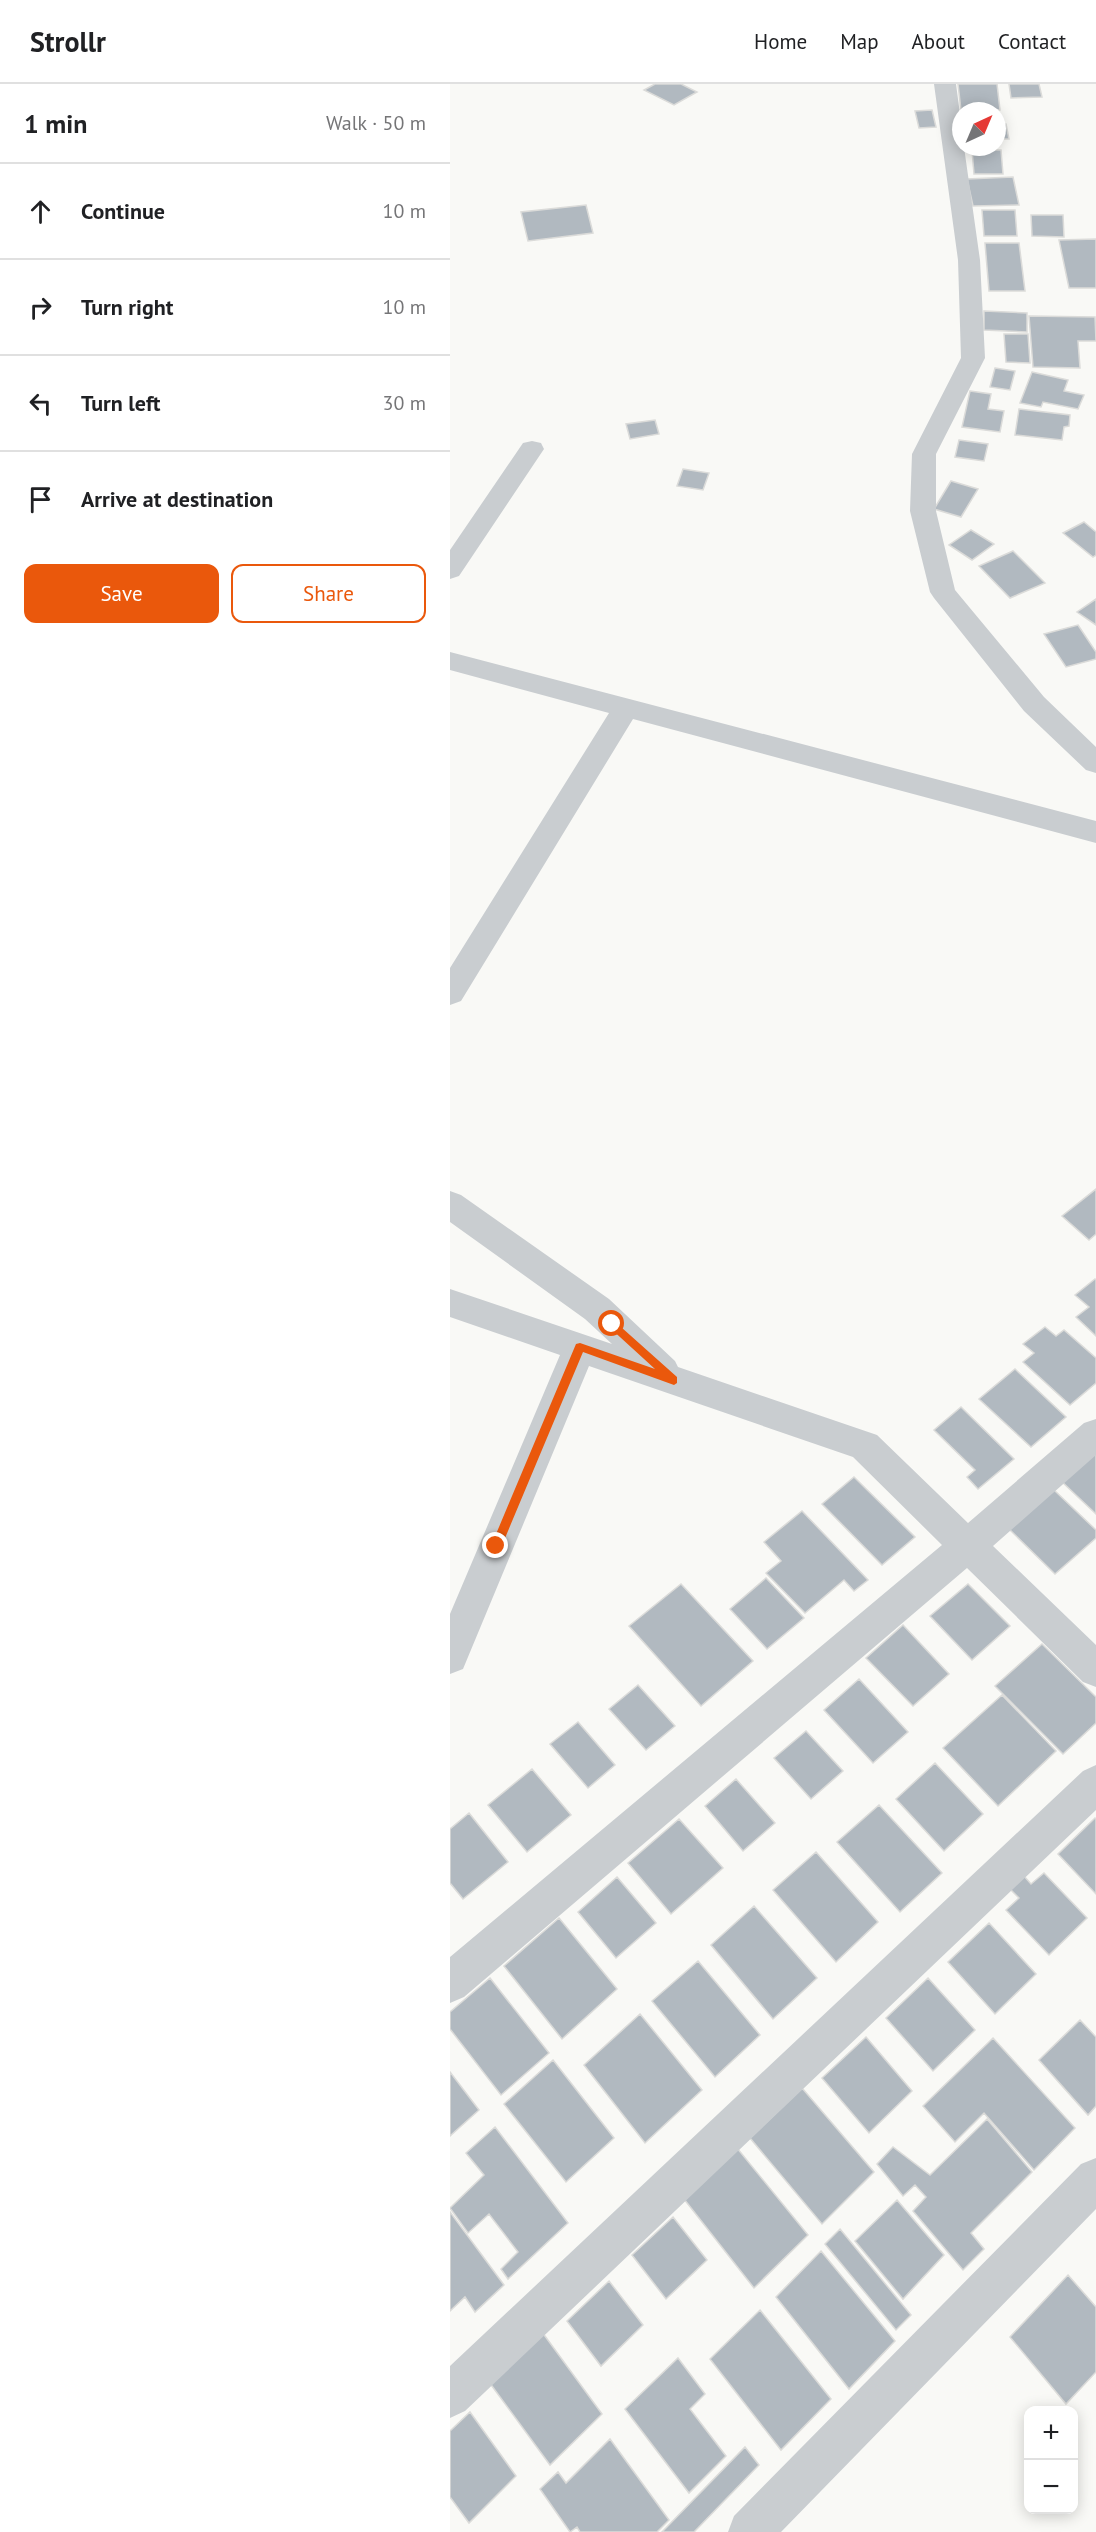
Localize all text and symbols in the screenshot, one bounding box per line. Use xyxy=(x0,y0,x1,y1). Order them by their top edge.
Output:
text: Strollr xyxy=(30,23,106,60)
text: Home xyxy=(754,28,807,55)
text: Map xyxy=(840,28,879,55)
text: About xyxy=(912,28,965,55)
text: Contact xyxy=(998,28,1066,55)
north arrow xyxy=(952,102,1006,156)
text: 1 min xyxy=(24,107,87,140)
text: Walk · 50 m xyxy=(326,110,426,136)
icon: ahead xyxy=(24,195,57,228)
text: Continue xyxy=(81,197,165,225)
text: 10 m xyxy=(383,198,426,224)
icon: right xyxy=(24,291,57,324)
text: Turn right xyxy=(81,293,173,321)
text: 10 m xyxy=(383,294,426,320)
icon: left xyxy=(24,387,57,420)
text: Turn left xyxy=(81,389,161,417)
text: 30 m xyxy=(383,390,426,416)
icon: arrive xyxy=(24,483,57,516)
text: Arrive at destination xyxy=(81,485,273,513)
button: Save xyxy=(24,564,219,623)
button: Share xyxy=(231,564,426,623)
route start xyxy=(598,1310,624,1336)
route end xyxy=(482,1532,508,1558)
map controls xyxy=(1024,2406,1078,2514)
button: + xyxy=(1024,2406,1078,2460)
button: − xyxy=(1024,2460,1078,2514)

